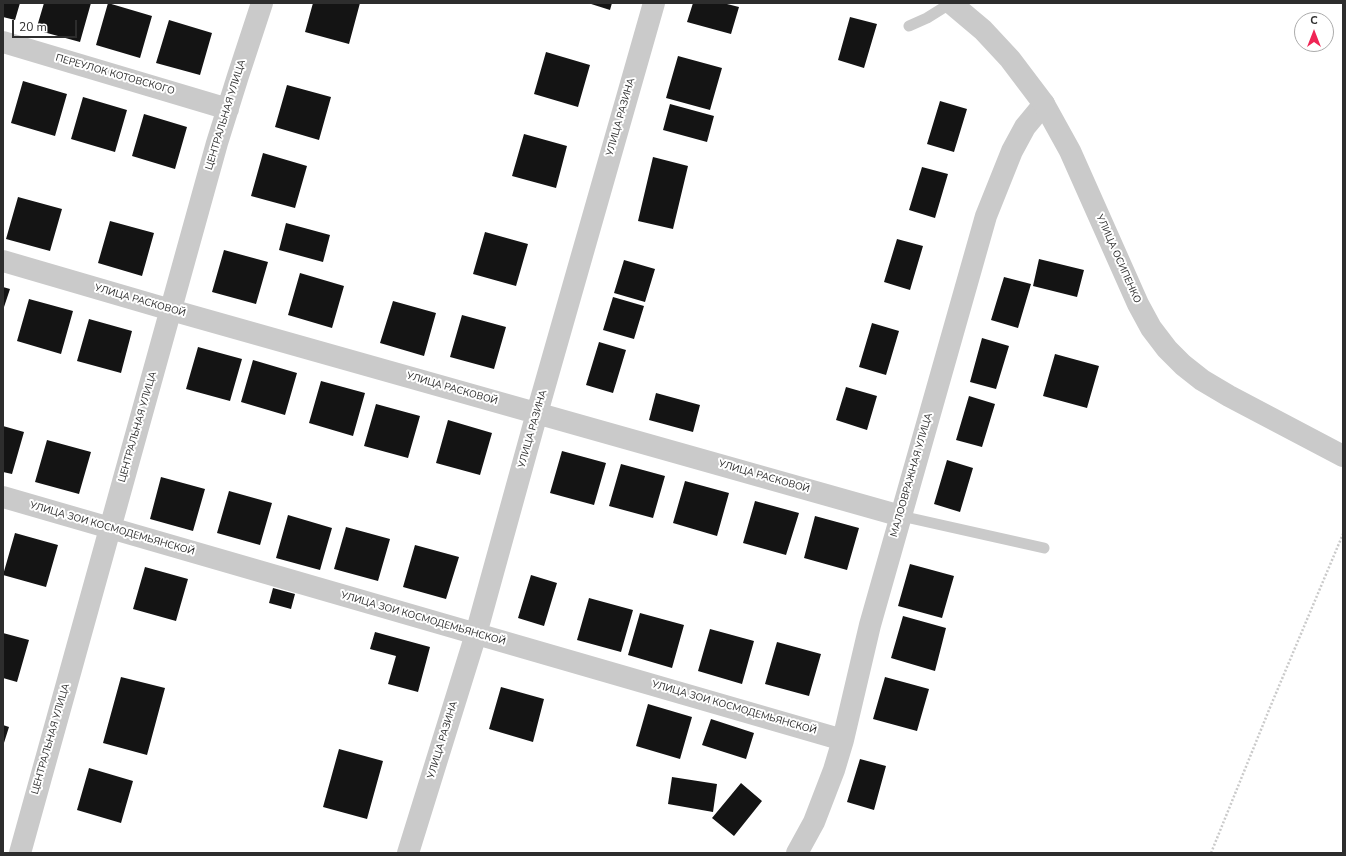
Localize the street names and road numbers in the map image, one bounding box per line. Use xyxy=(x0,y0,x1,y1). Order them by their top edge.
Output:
street label: ПЕРЕУЛОК КОТОВСКОГО xyxy=(54,52,176,98)
street label: ЦЕНТРАЛЬНАЯ УЛИЦА xyxy=(203,58,249,172)
street label: УЛИЦА РАЗИНА xyxy=(604,77,638,157)
street label: УЛИЦА ОСИПЕНКО xyxy=(1093,213,1143,305)
street label: УЛИЦА РАСКОВОЙ xyxy=(93,282,187,320)
street label: ЦЕНТРАЛЬНАЯ УЛИЦА xyxy=(116,370,160,484)
street label: УЛИЦА РАСКОВОЙ xyxy=(405,370,499,408)
street label: УЛИЦА РАЗИНА xyxy=(516,389,550,469)
street label: МАЛООВРАЖНАЯ УЛИЦА xyxy=(889,412,935,538)
street label: УЛИЦА РАСКОВОЙ xyxy=(717,458,811,496)
street label: УЛИЦА ЗОИ КОСМОДЕМЬЯНСКОЙ xyxy=(28,500,196,558)
street label: УЛИЦА ЗОИ КОСМОДЕМЬЯНСКОЙ xyxy=(339,590,507,648)
street label: УЛИЦА ЗОИ КОСМОДЕМЬЯНСКОЙ xyxy=(650,679,818,737)
street label: ЦЕНТРАЛЬНАЯ УЛИЦА xyxy=(29,682,73,796)
street label: УЛИЦА РАЗИНА xyxy=(425,700,461,780)

